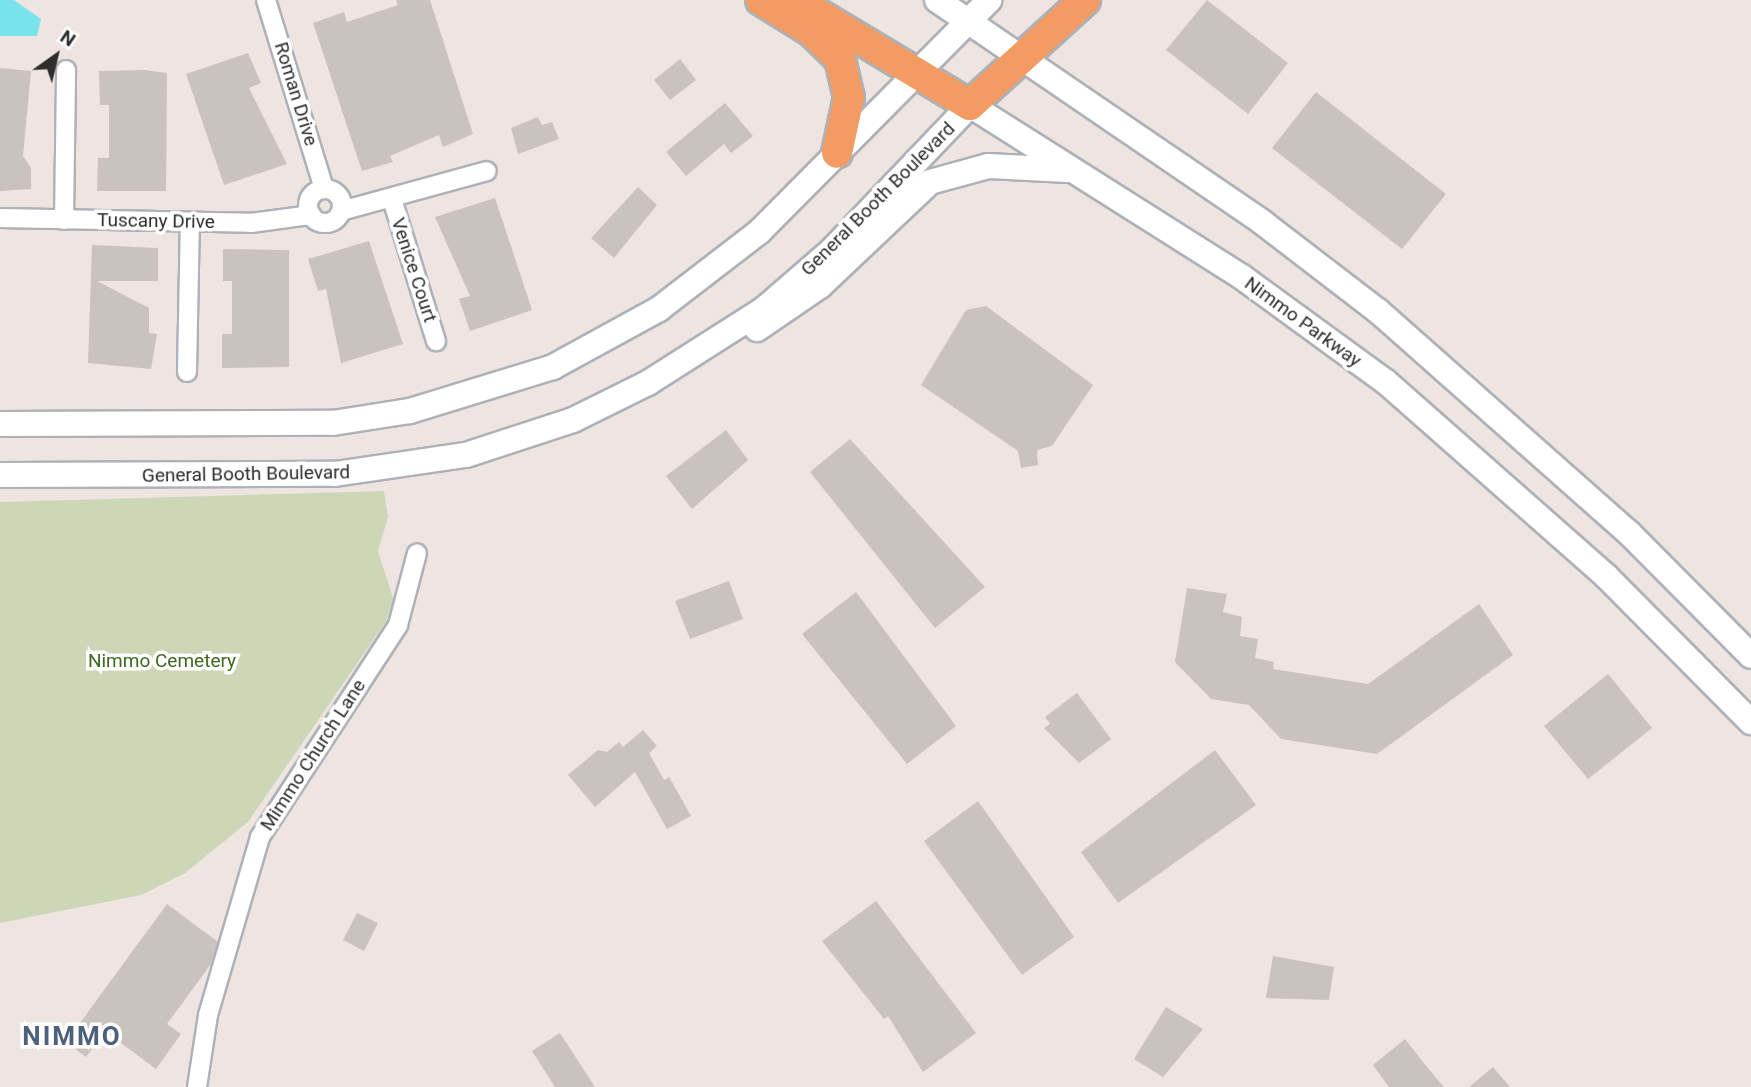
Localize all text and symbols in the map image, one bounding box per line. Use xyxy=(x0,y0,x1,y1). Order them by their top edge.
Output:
north arrow xyxy=(21,21,91,91)
text: N xyxy=(56,25,80,51)
street label: Roman Drive xyxy=(269,39,323,149)
street label: General Booth Boulevard xyxy=(796,117,960,281)
street label: Tuscany Drive xyxy=(97,209,215,233)
street label: Venice Court xyxy=(386,215,442,325)
street label: Nimmo Parkway xyxy=(1240,272,1366,372)
street label: General Booth Boulevard xyxy=(142,461,350,487)
park label: Nimmo Cemetery xyxy=(88,650,236,672)
street label: Mimmo Church Lane xyxy=(256,675,370,835)
district label: NIMMO xyxy=(23,1021,121,1053)

